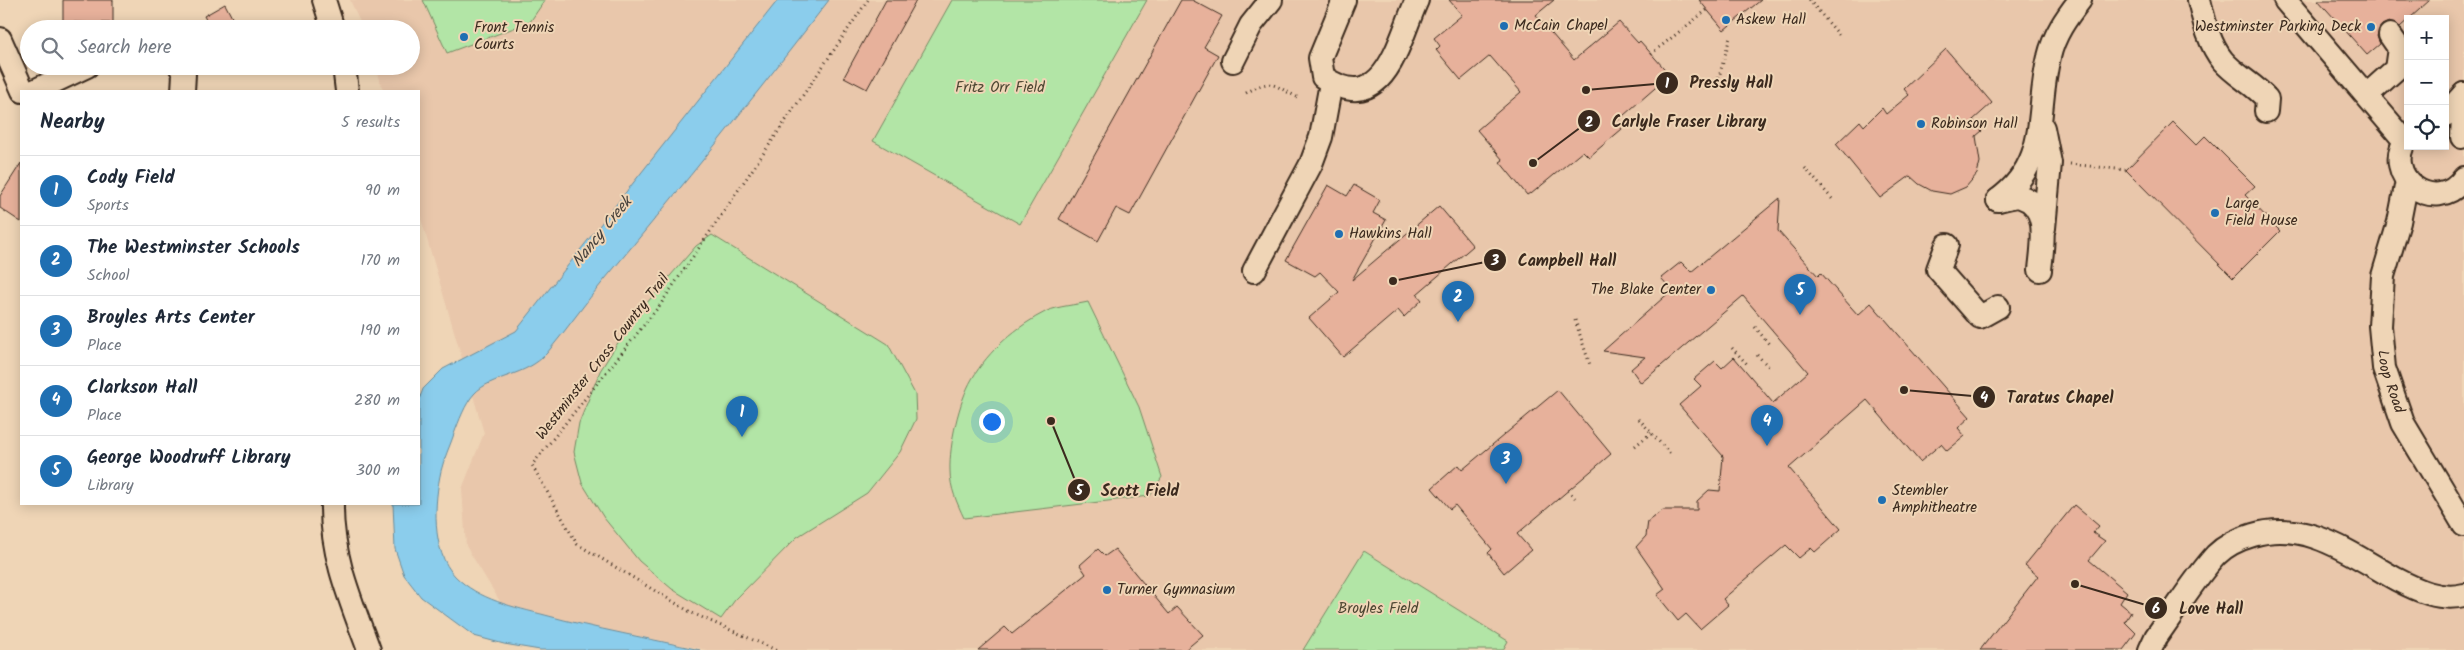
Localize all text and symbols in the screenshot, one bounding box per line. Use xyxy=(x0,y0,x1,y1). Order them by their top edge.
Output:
place label: Askew Hall xyxy=(1736,8,1806,32)
place label: McCain Chapel xyxy=(1514,14,1608,38)
marker: Askew Hall xyxy=(1720,14,1732,26)
place label: Westminster Parking Deck xyxy=(2195,15,2362,39)
map controls xyxy=(2404,15,2449,150)
button: + xyxy=(2404,15,2449,60)
place label: Front Tennis Courts xyxy=(474,16,555,57)
search box xyxy=(20,20,420,75)
marker: McCain Chapel xyxy=(1498,20,1510,32)
marker: Westminster Parking Deck xyxy=(2365,21,2377,33)
marker: Front Tennis Courts xyxy=(458,31,470,43)
text: Search here xyxy=(78,33,172,63)
icon: search xyxy=(38,34,66,62)
button: − xyxy=(2404,60,2449,105)
callout: Pressly Hall xyxy=(1654,67,1782,98)
text: Pressly Hall xyxy=(1689,71,1773,96)
text: 1 xyxy=(1665,72,1670,96)
park label: Fritz Orr Field xyxy=(955,76,1045,100)
button: locate xyxy=(2404,105,2449,150)
text: Nearby xyxy=(40,106,105,139)
callout: Carlyle Fraser Library xyxy=(1577,106,1776,137)
text: 5 results xyxy=(341,110,400,135)
text: Carlyle Fraser Library xyxy=(1612,110,1767,135)
text: 2 xyxy=(1585,111,1594,135)
place label: Robinson Hall xyxy=(1931,112,2018,136)
marker: Robinson Hall xyxy=(1915,118,1927,130)
text: Cody Field xyxy=(87,163,175,193)
text: 1 xyxy=(54,178,58,203)
text: 90 m xyxy=(365,178,400,203)
water label: Nancy Creek xyxy=(566,189,640,273)
place label: Large Field House xyxy=(2225,192,2298,233)
text: Sports xyxy=(87,193,129,218)
marker: Large Field House xyxy=(2209,207,2221,219)
place label: Hawkins Hall xyxy=(1349,222,1432,246)
marker: Hawkins Hall xyxy=(1333,228,1345,240)
text: The Westminster Schools xyxy=(87,233,300,263)
callout: Campbell Hall xyxy=(1483,244,1626,275)
text: 2 xyxy=(51,248,61,273)
text: 170 m xyxy=(360,248,400,273)
text: 3 xyxy=(1490,249,1499,273)
text: Campbell Hall xyxy=(1518,249,1617,274)
text: School xyxy=(87,263,130,288)
street label: Westminster Cross Country Trail xyxy=(530,268,676,445)
pin: 5 xyxy=(1784,274,1816,315)
place label: The Blake Center xyxy=(1591,278,1702,302)
pin: 2 xyxy=(1442,281,1474,322)
marker: The Blake Center xyxy=(1705,284,1717,296)
text: Broyles Arts Center xyxy=(87,303,255,333)
text: 3 xyxy=(52,318,60,343)
text: 190 m xyxy=(360,318,400,343)
text: Place xyxy=(87,333,121,358)
street label: Loop Road xyxy=(2370,349,2411,417)
text: Clarkson Hall xyxy=(87,373,197,403)
callout: Taratus Chapel xyxy=(1972,382,2124,413)
text: 4 xyxy=(1980,386,1988,410)
text: Taratus Chapel xyxy=(2006,386,2114,411)
text: 4 xyxy=(52,388,60,413)
text: 280 m xyxy=(354,388,400,413)
pin: 1 xyxy=(726,396,758,437)
text: Place xyxy=(87,403,121,428)
pin: 4 xyxy=(1751,405,1783,446)
your location xyxy=(979,409,1005,435)
text: George Woodruff Library xyxy=(87,443,291,473)
pin: 3 xyxy=(1490,443,1522,484)
text: 5 xyxy=(52,458,60,483)
text: 300 m xyxy=(356,458,400,483)
text: Library xyxy=(87,473,134,498)
callout: Scott Field xyxy=(1066,475,1189,506)
text: 5 xyxy=(1074,479,1084,503)
text: Scott Field xyxy=(1101,479,1179,504)
place label: Stembler Amphitheatre xyxy=(1892,479,1977,520)
marker: Stembler Amphitheatre xyxy=(1876,494,1888,506)
place label: Turner Gymnasium xyxy=(1117,578,1235,602)
marker: Turner Gymnasium xyxy=(1101,584,1113,596)
callout: Love Hall xyxy=(2144,593,2253,624)
park label: Broyles Field xyxy=(1338,597,1419,621)
text: 6 xyxy=(2152,597,2160,621)
text: Love Hall xyxy=(2179,597,2244,622)

